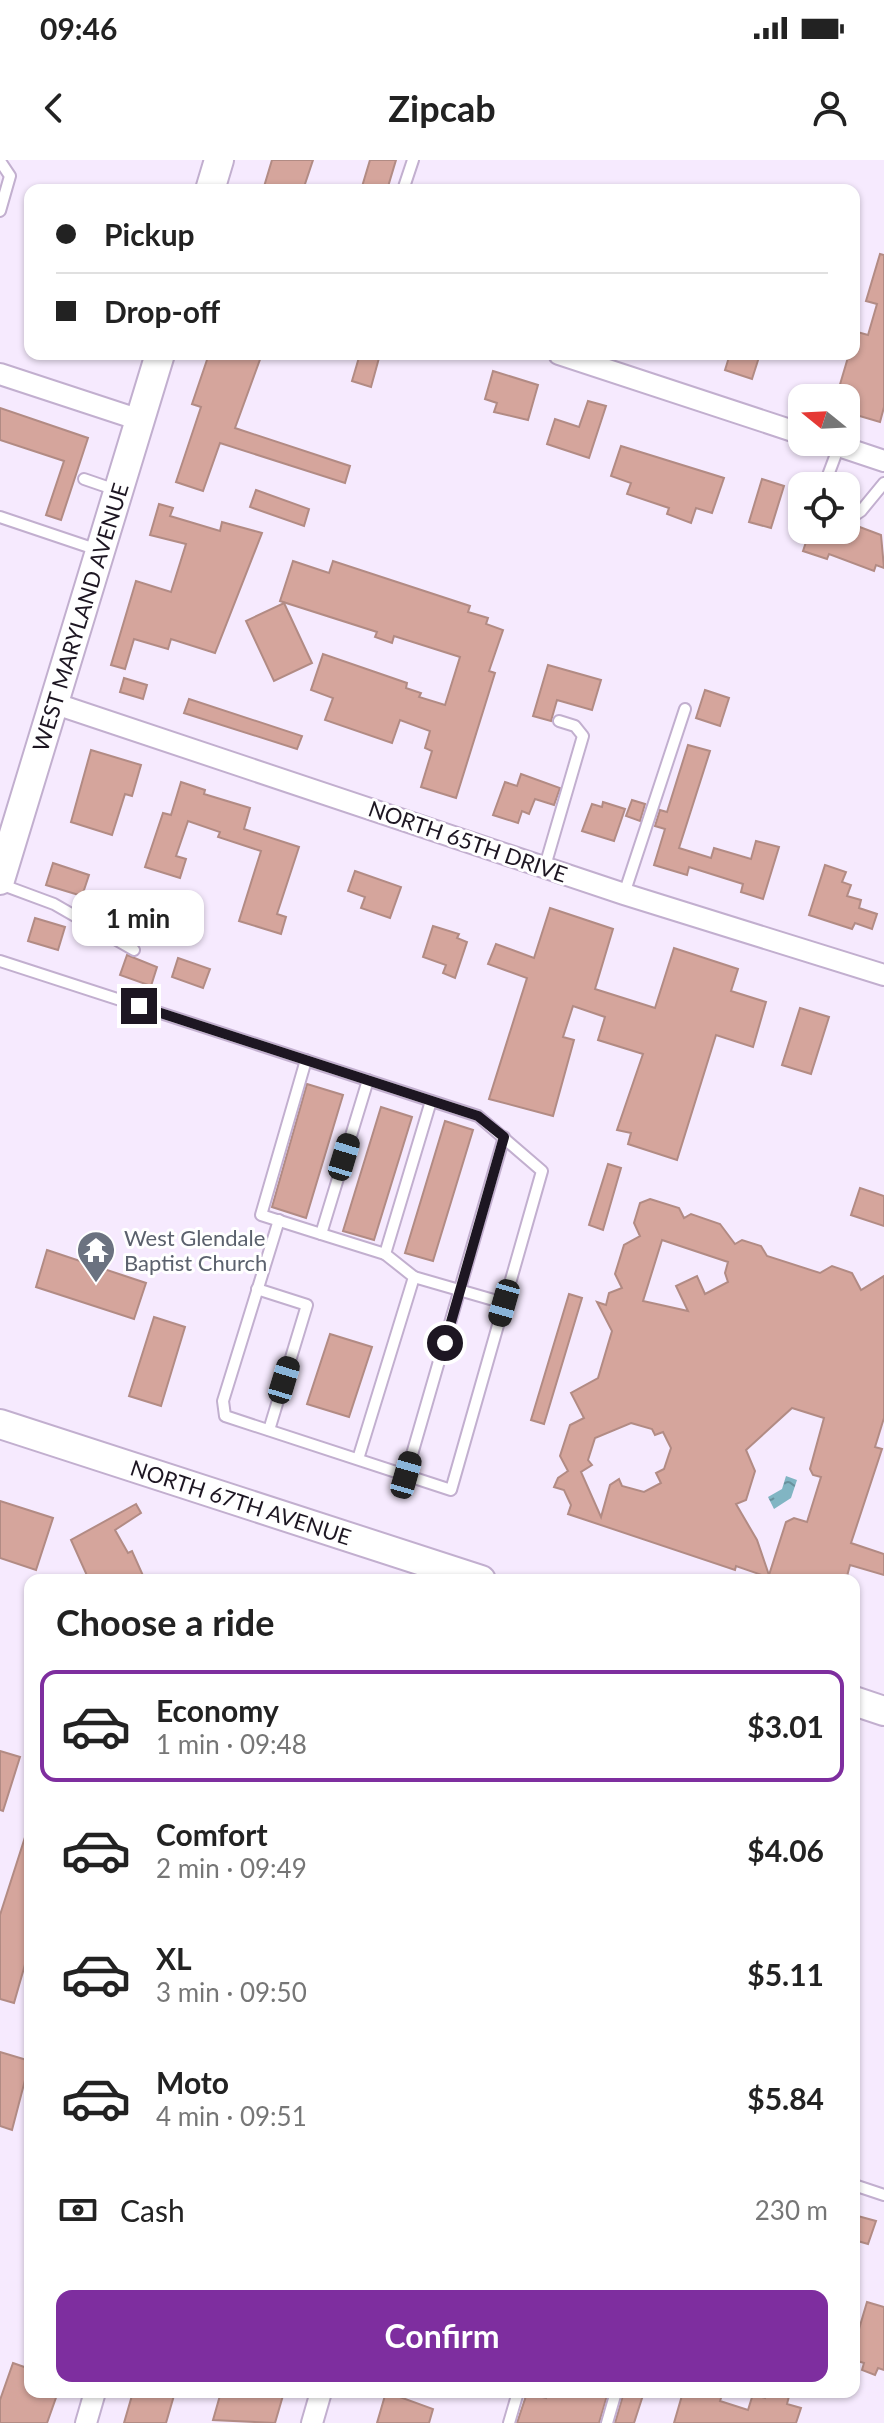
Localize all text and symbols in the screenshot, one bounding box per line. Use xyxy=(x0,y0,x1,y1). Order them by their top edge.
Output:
text: 09:46 xyxy=(40,10,117,46)
icon: back xyxy=(32,86,76,130)
text: Zipcab xyxy=(388,86,496,130)
icon: person xyxy=(808,86,852,130)
text: Pickup xyxy=(104,216,195,252)
text: Drop-off xyxy=(104,293,220,329)
north arrow xyxy=(788,384,860,456)
map controls xyxy=(788,384,860,544)
button: locate xyxy=(788,472,860,544)
street label: WEST MARYLAND AVENUE xyxy=(26,480,134,754)
street label: NORTH 65TH DRIVE xyxy=(365,794,571,888)
callout: 1 min xyxy=(73,890,205,946)
text: 1 min xyxy=(106,902,170,934)
route end xyxy=(121,988,157,1024)
car xyxy=(326,1131,362,1183)
place label: West Glendale Baptist Church xyxy=(124,1224,267,1276)
temple icon: West Glendale Baptist Church xyxy=(75,1229,117,1284)
car xyxy=(486,1277,522,1329)
route start xyxy=(427,1325,463,1361)
car xyxy=(266,1354,302,1406)
car xyxy=(388,1449,424,1501)
street label: NORTH 67TH AVENUE xyxy=(127,1454,355,1550)
text: Choose a ride xyxy=(56,1600,275,1644)
icon: car xyxy=(60,1690,132,1762)
text: Economy xyxy=(156,1692,279,1728)
text: $3.01 xyxy=(747,1708,824,1744)
text: 1 min · 09:48 xyxy=(156,1728,307,1760)
icon: car xyxy=(60,1814,132,1886)
text: Comfort xyxy=(156,1816,268,1852)
text: $4.06 xyxy=(747,1832,824,1868)
text: 2 min · 09:49 xyxy=(156,1852,307,1884)
icon: car xyxy=(60,1938,132,2010)
text: XL xyxy=(156,1940,192,1976)
text: $5.11 xyxy=(747,1956,824,1992)
text: 3 min · 09:50 xyxy=(156,1976,307,2008)
icon: car xyxy=(60,2062,132,2134)
text: Moto xyxy=(156,2064,229,2100)
text: $5.84 xyxy=(747,2080,824,2116)
text: 4 min · 09:51 xyxy=(156,2100,307,2132)
icon: cash xyxy=(56,2188,100,2232)
text: Cash xyxy=(120,2192,185,2228)
text: 230 m xyxy=(755,2194,828,2226)
button: Confirm xyxy=(56,2290,828,2382)

